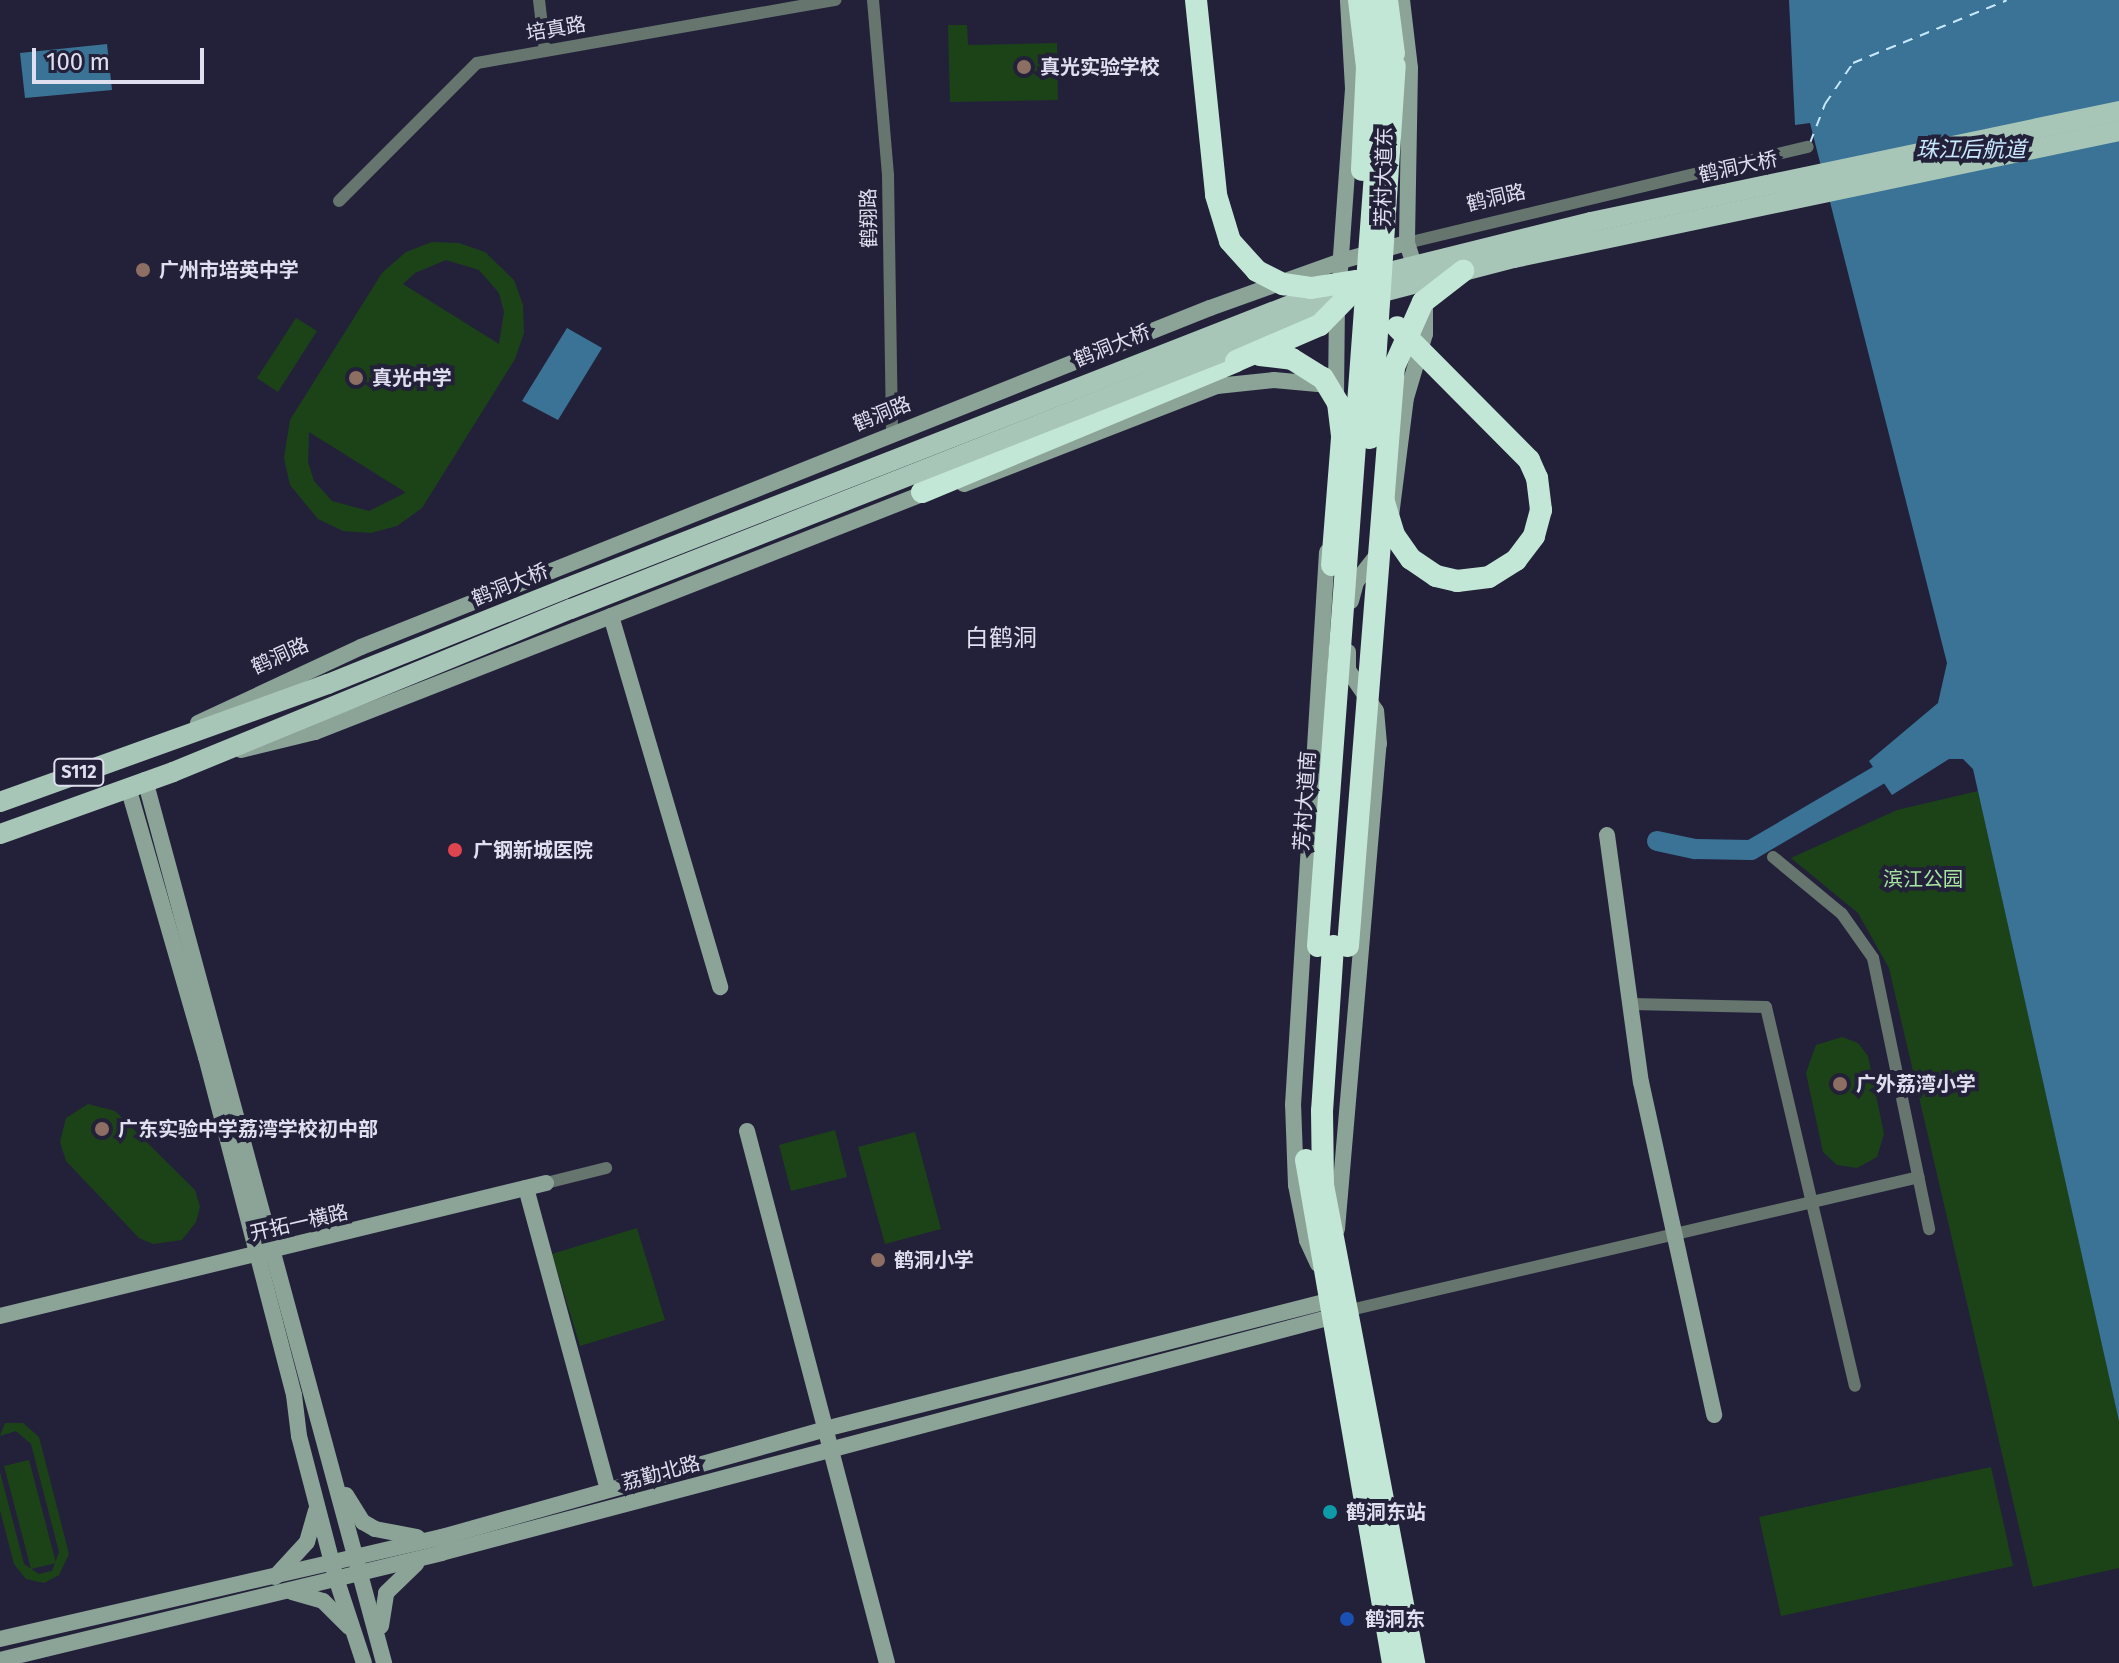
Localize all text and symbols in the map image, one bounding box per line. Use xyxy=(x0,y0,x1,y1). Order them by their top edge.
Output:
street label: 培真路 xyxy=(524,12,588,46)
scale bar xyxy=(36,32,208,82)
text: 100 m xyxy=(46,48,110,76)
place label: 真光实验学校 xyxy=(1040,55,1160,79)
marker: 真光实验学校 xyxy=(1015,58,1033,76)
street label: 芳村大道东 xyxy=(1371,127,1397,227)
water label: 珠江后航道 xyxy=(1916,137,2026,163)
street label: 鹤洞大桥 xyxy=(1696,147,1780,187)
street label: 鹤洞路 xyxy=(1464,180,1528,216)
street label: 鹤翔路 xyxy=(856,188,882,248)
place label: 广州市培英中学 xyxy=(159,258,299,282)
marker: 广州市培英中学 xyxy=(134,261,152,279)
street label: 鹤洞大桥 xyxy=(1070,320,1154,372)
place label: 真光中学 xyxy=(372,366,452,390)
marker: 真光中学 xyxy=(347,369,365,387)
street label: 鹤洞路 xyxy=(850,392,914,436)
street label: 鹤洞大桥 xyxy=(468,559,552,611)
district label: 白鹤洞 xyxy=(965,625,1037,653)
street label: 鹤洞路 xyxy=(248,633,312,679)
street label: 芳村大道南 xyxy=(1290,750,1320,852)
road number: S112 xyxy=(53,758,105,786)
place label: 广钢新城医院 xyxy=(473,838,593,862)
marker: 广钢新城医院 xyxy=(444,839,466,861)
park label: 滨江公园 xyxy=(1883,867,1963,891)
place label: 广外荔湾小学 xyxy=(1856,1072,1976,1096)
marker: 广外荔湾小学 xyxy=(1831,1075,1849,1093)
place label: 广东实验中学荔湾学校初中部 xyxy=(118,1117,378,1141)
marker: 广东实验中学荔湾学校初中部 xyxy=(93,1120,111,1138)
street label: 开拓一横路 xyxy=(248,1200,350,1246)
place label: 鹤洞小学 xyxy=(894,1248,974,1272)
marker: 鹤洞小学 xyxy=(869,1251,887,1269)
street label: 荔勤北路 xyxy=(619,1451,703,1495)
place label: 鹤洞东站 xyxy=(1346,1500,1426,1524)
marker: 鹤洞东站 xyxy=(1321,1503,1339,1521)
place label: 鹤洞东 xyxy=(1365,1607,1425,1631)
marker: 鹤洞东 xyxy=(1336,1608,1358,1630)

